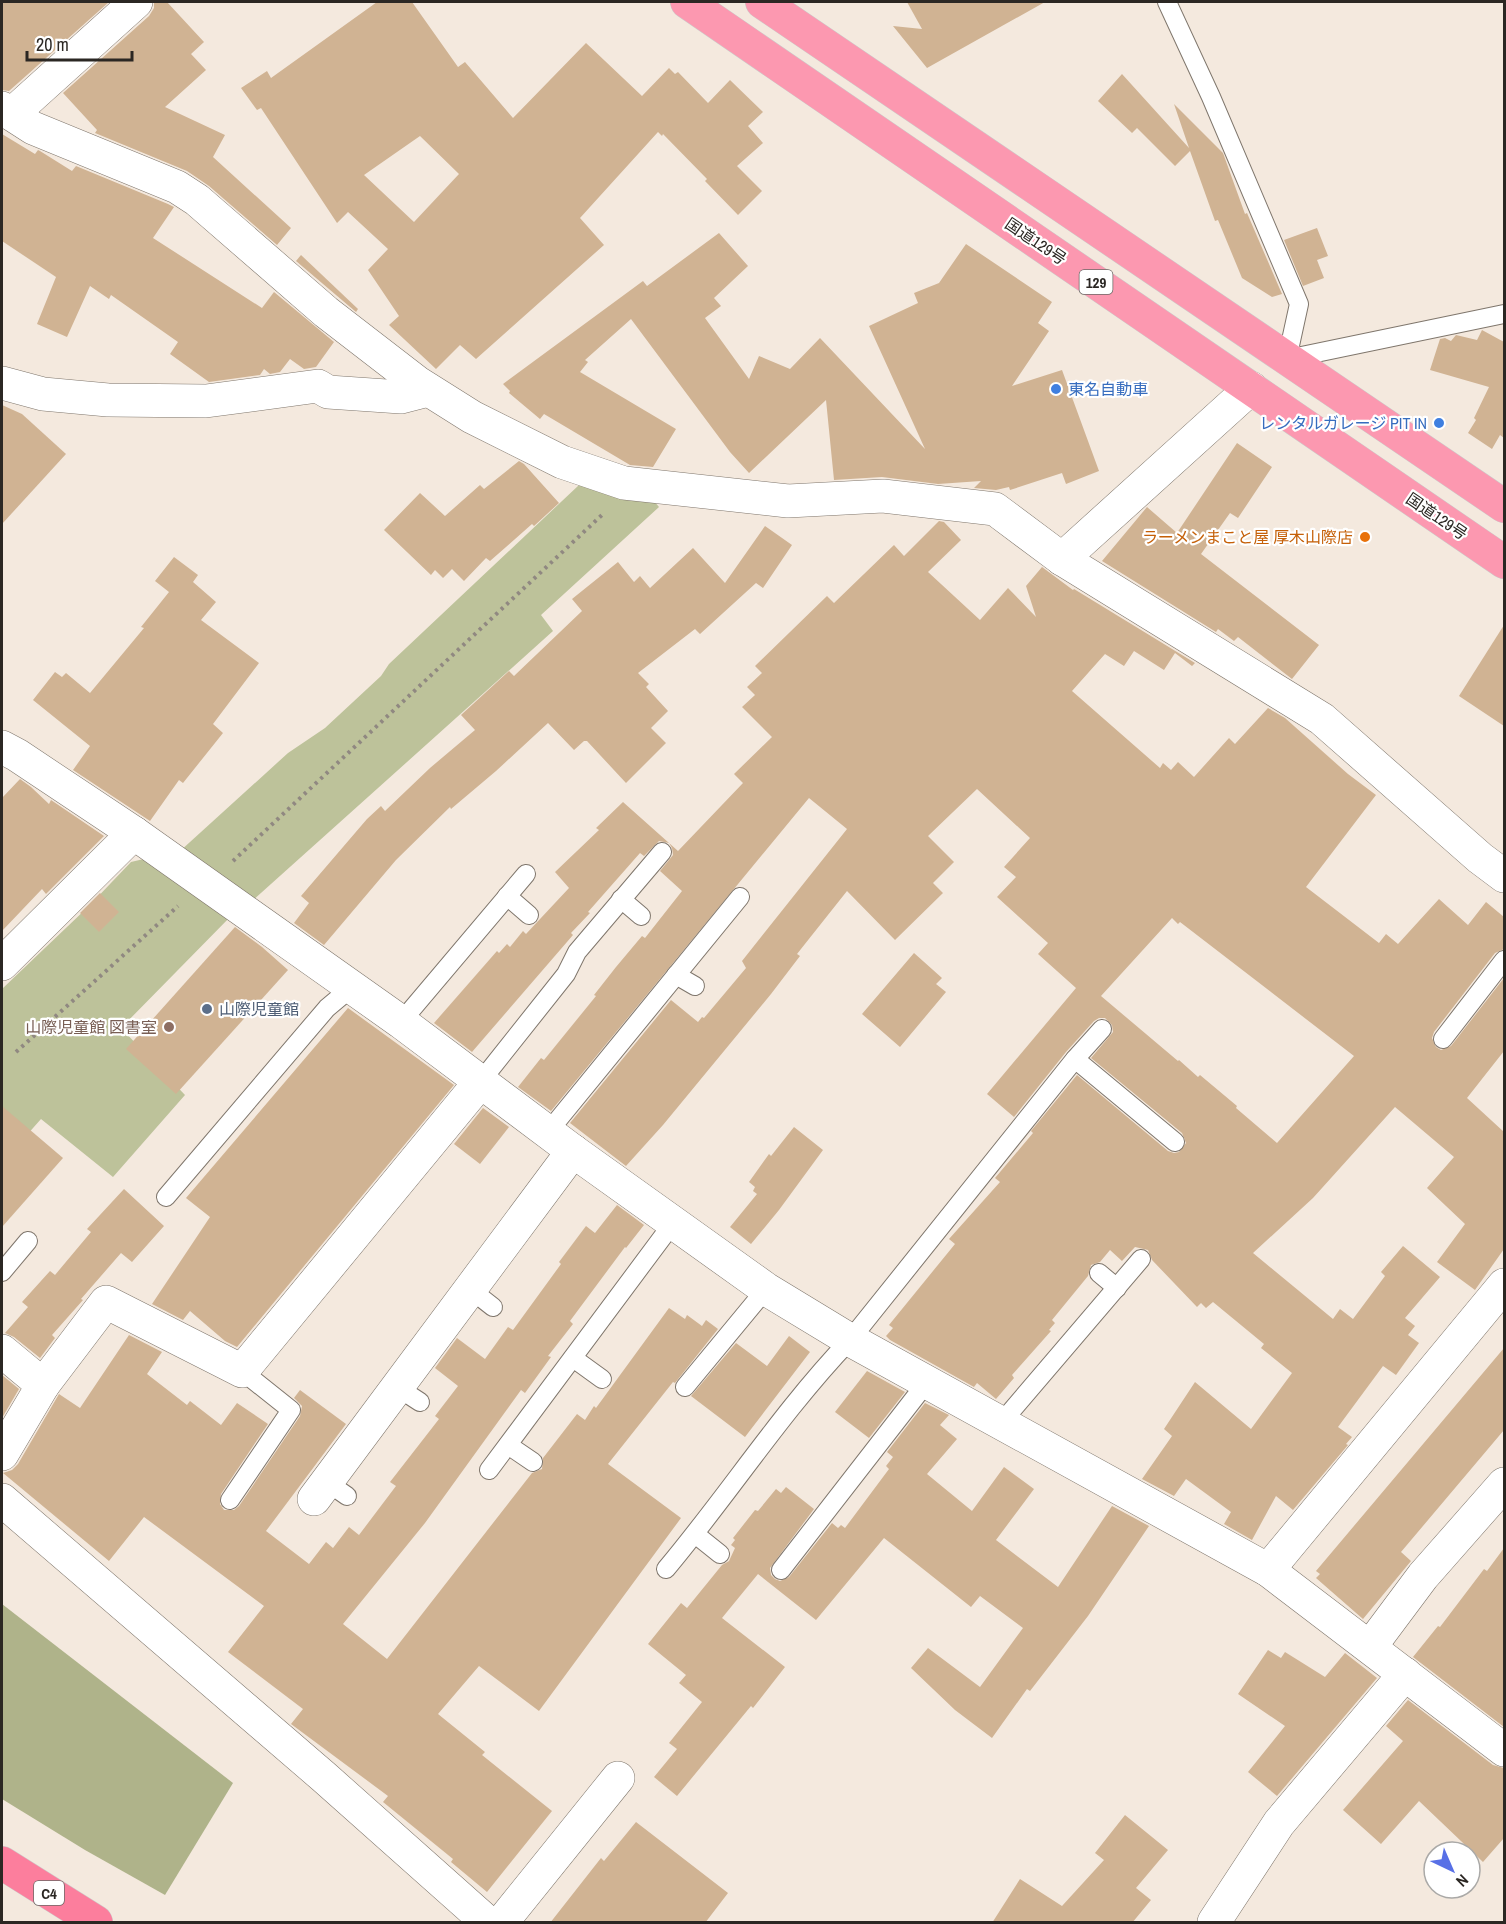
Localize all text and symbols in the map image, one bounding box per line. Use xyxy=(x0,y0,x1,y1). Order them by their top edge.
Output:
scale bar xyxy=(27,24,132,62)
text: 20 m xyxy=(36,32,69,57)
street label: 国道129号 xyxy=(1001,212,1071,270)
road number: 129 xyxy=(1080,270,1112,294)
place label: 東名自動車 xyxy=(1068,378,1148,400)
marker: 東名自動車 xyxy=(1049,382,1063,396)
place label: レンタルガレージ PIT IN xyxy=(1259,412,1427,434)
marker: レンタルガレージ PIT IN xyxy=(1432,416,1446,430)
street label: 国道129号 xyxy=(1402,487,1472,545)
place label: ラーメンまこと屋 厚木山際店 xyxy=(1142,526,1353,548)
marker: ラーメンまこと屋 厚木山際店 xyxy=(1358,530,1372,544)
place label: 山際児童館 xyxy=(219,998,299,1020)
marker: 山際児童館 xyxy=(200,1002,214,1016)
place label: 山際児童館 図書室 xyxy=(25,1016,157,1038)
marker: 山際児童館 図書室 xyxy=(162,1020,176,1034)
north arrow xyxy=(1422,1840,1482,1900)
text: N xyxy=(1451,1870,1473,1892)
road number: C4 xyxy=(34,1881,64,1905)

